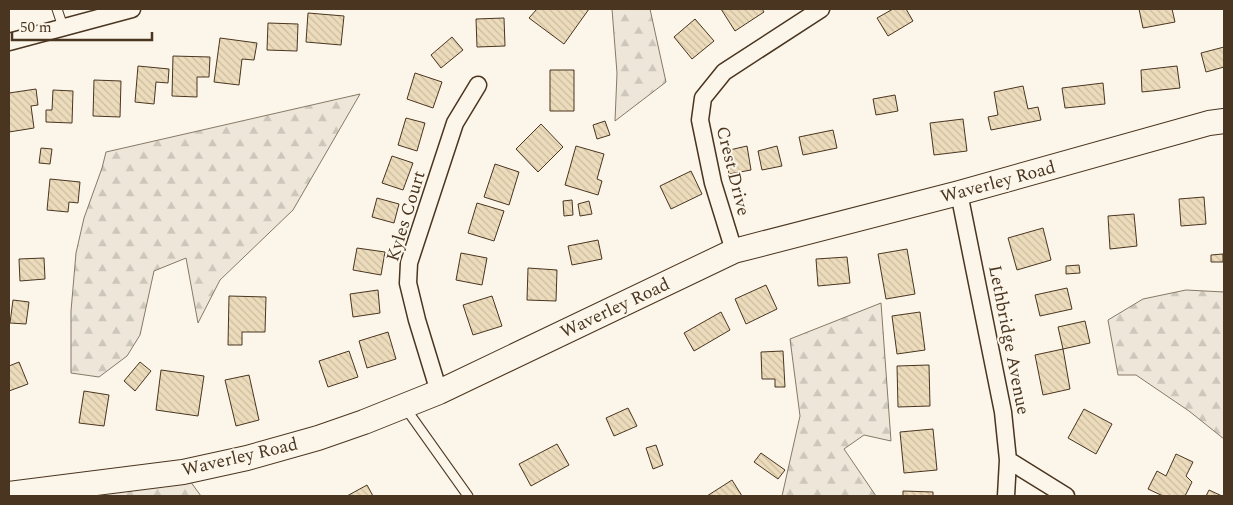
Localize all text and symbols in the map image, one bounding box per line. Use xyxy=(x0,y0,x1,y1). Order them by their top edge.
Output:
scale bar xyxy=(12,10,152,42)
text: 50 m xyxy=(20,16,52,39)
street label: Crest Drive xyxy=(709,123,757,219)
street label: Waverley Road xyxy=(937,154,1059,210)
street label: Kyles Court xyxy=(379,167,433,265)
street label: Lethbridge Avenue xyxy=(981,263,1037,417)
street label: Waverley Road xyxy=(556,271,674,345)
street label: Waverley Road xyxy=(179,431,301,483)

